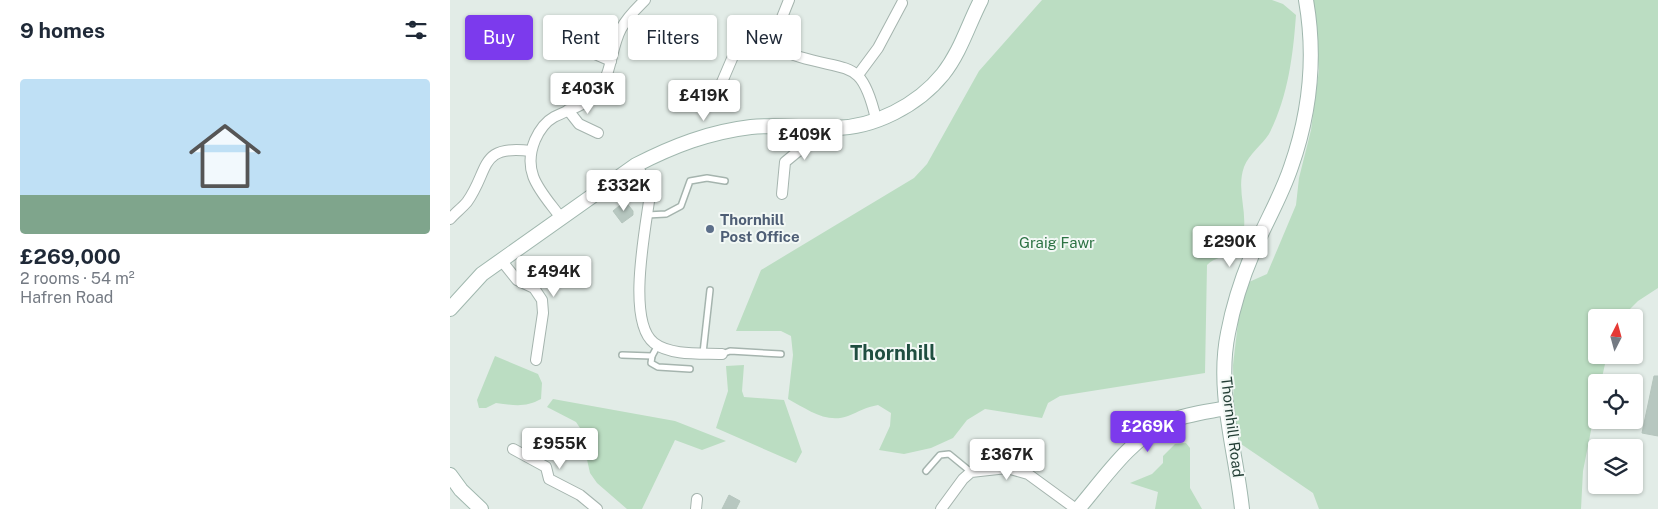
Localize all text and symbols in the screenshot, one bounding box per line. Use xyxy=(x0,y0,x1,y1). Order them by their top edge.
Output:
chip: Buy xyxy=(465,15,533,60)
chip: Rent xyxy=(543,15,618,60)
chip: Filters xyxy=(628,15,717,60)
chip: New xyxy=(727,15,801,60)
icon: filters xyxy=(402,16,430,44)
text: 9 homes xyxy=(20,18,105,43)
pin: £403K xyxy=(553,72,623,115)
text: £403K xyxy=(561,79,615,98)
pin: £419K xyxy=(669,80,739,122)
text: £419K xyxy=(679,86,729,105)
icon: home xyxy=(180,111,270,201)
pin: £409K xyxy=(770,119,840,161)
text: £409K xyxy=(778,125,832,144)
pin: £332K xyxy=(589,170,659,212)
text: £332K xyxy=(597,176,651,195)
place label: Thornhill Post Office xyxy=(720,211,800,245)
marker: Thornhill Post Office xyxy=(704,223,716,235)
pin: £290K xyxy=(1195,226,1265,268)
text: £290K xyxy=(1204,232,1256,251)
park label: Graig Fawr xyxy=(1019,234,1095,251)
text: £269,000 xyxy=(20,244,121,269)
pin: £494K xyxy=(519,256,589,298)
text: £494K xyxy=(527,262,581,281)
text: 2 rooms · 54 m² xyxy=(20,269,135,288)
text: Hafren Road xyxy=(20,288,113,307)
north arrow xyxy=(1588,309,1642,364)
map controls xyxy=(1588,309,1643,494)
district label: Thornhill xyxy=(850,341,936,365)
button: locate xyxy=(1588,374,1643,429)
street label: Thornhill Road xyxy=(1218,376,1247,478)
pin: £269K xyxy=(1113,410,1183,453)
text: £269K xyxy=(1121,417,1175,436)
pin: £955K xyxy=(525,428,595,470)
text: £955K xyxy=(533,434,587,453)
pin: £367K xyxy=(972,438,1042,481)
button: layers xyxy=(1588,439,1643,494)
text: £367K xyxy=(981,445,1033,464)

